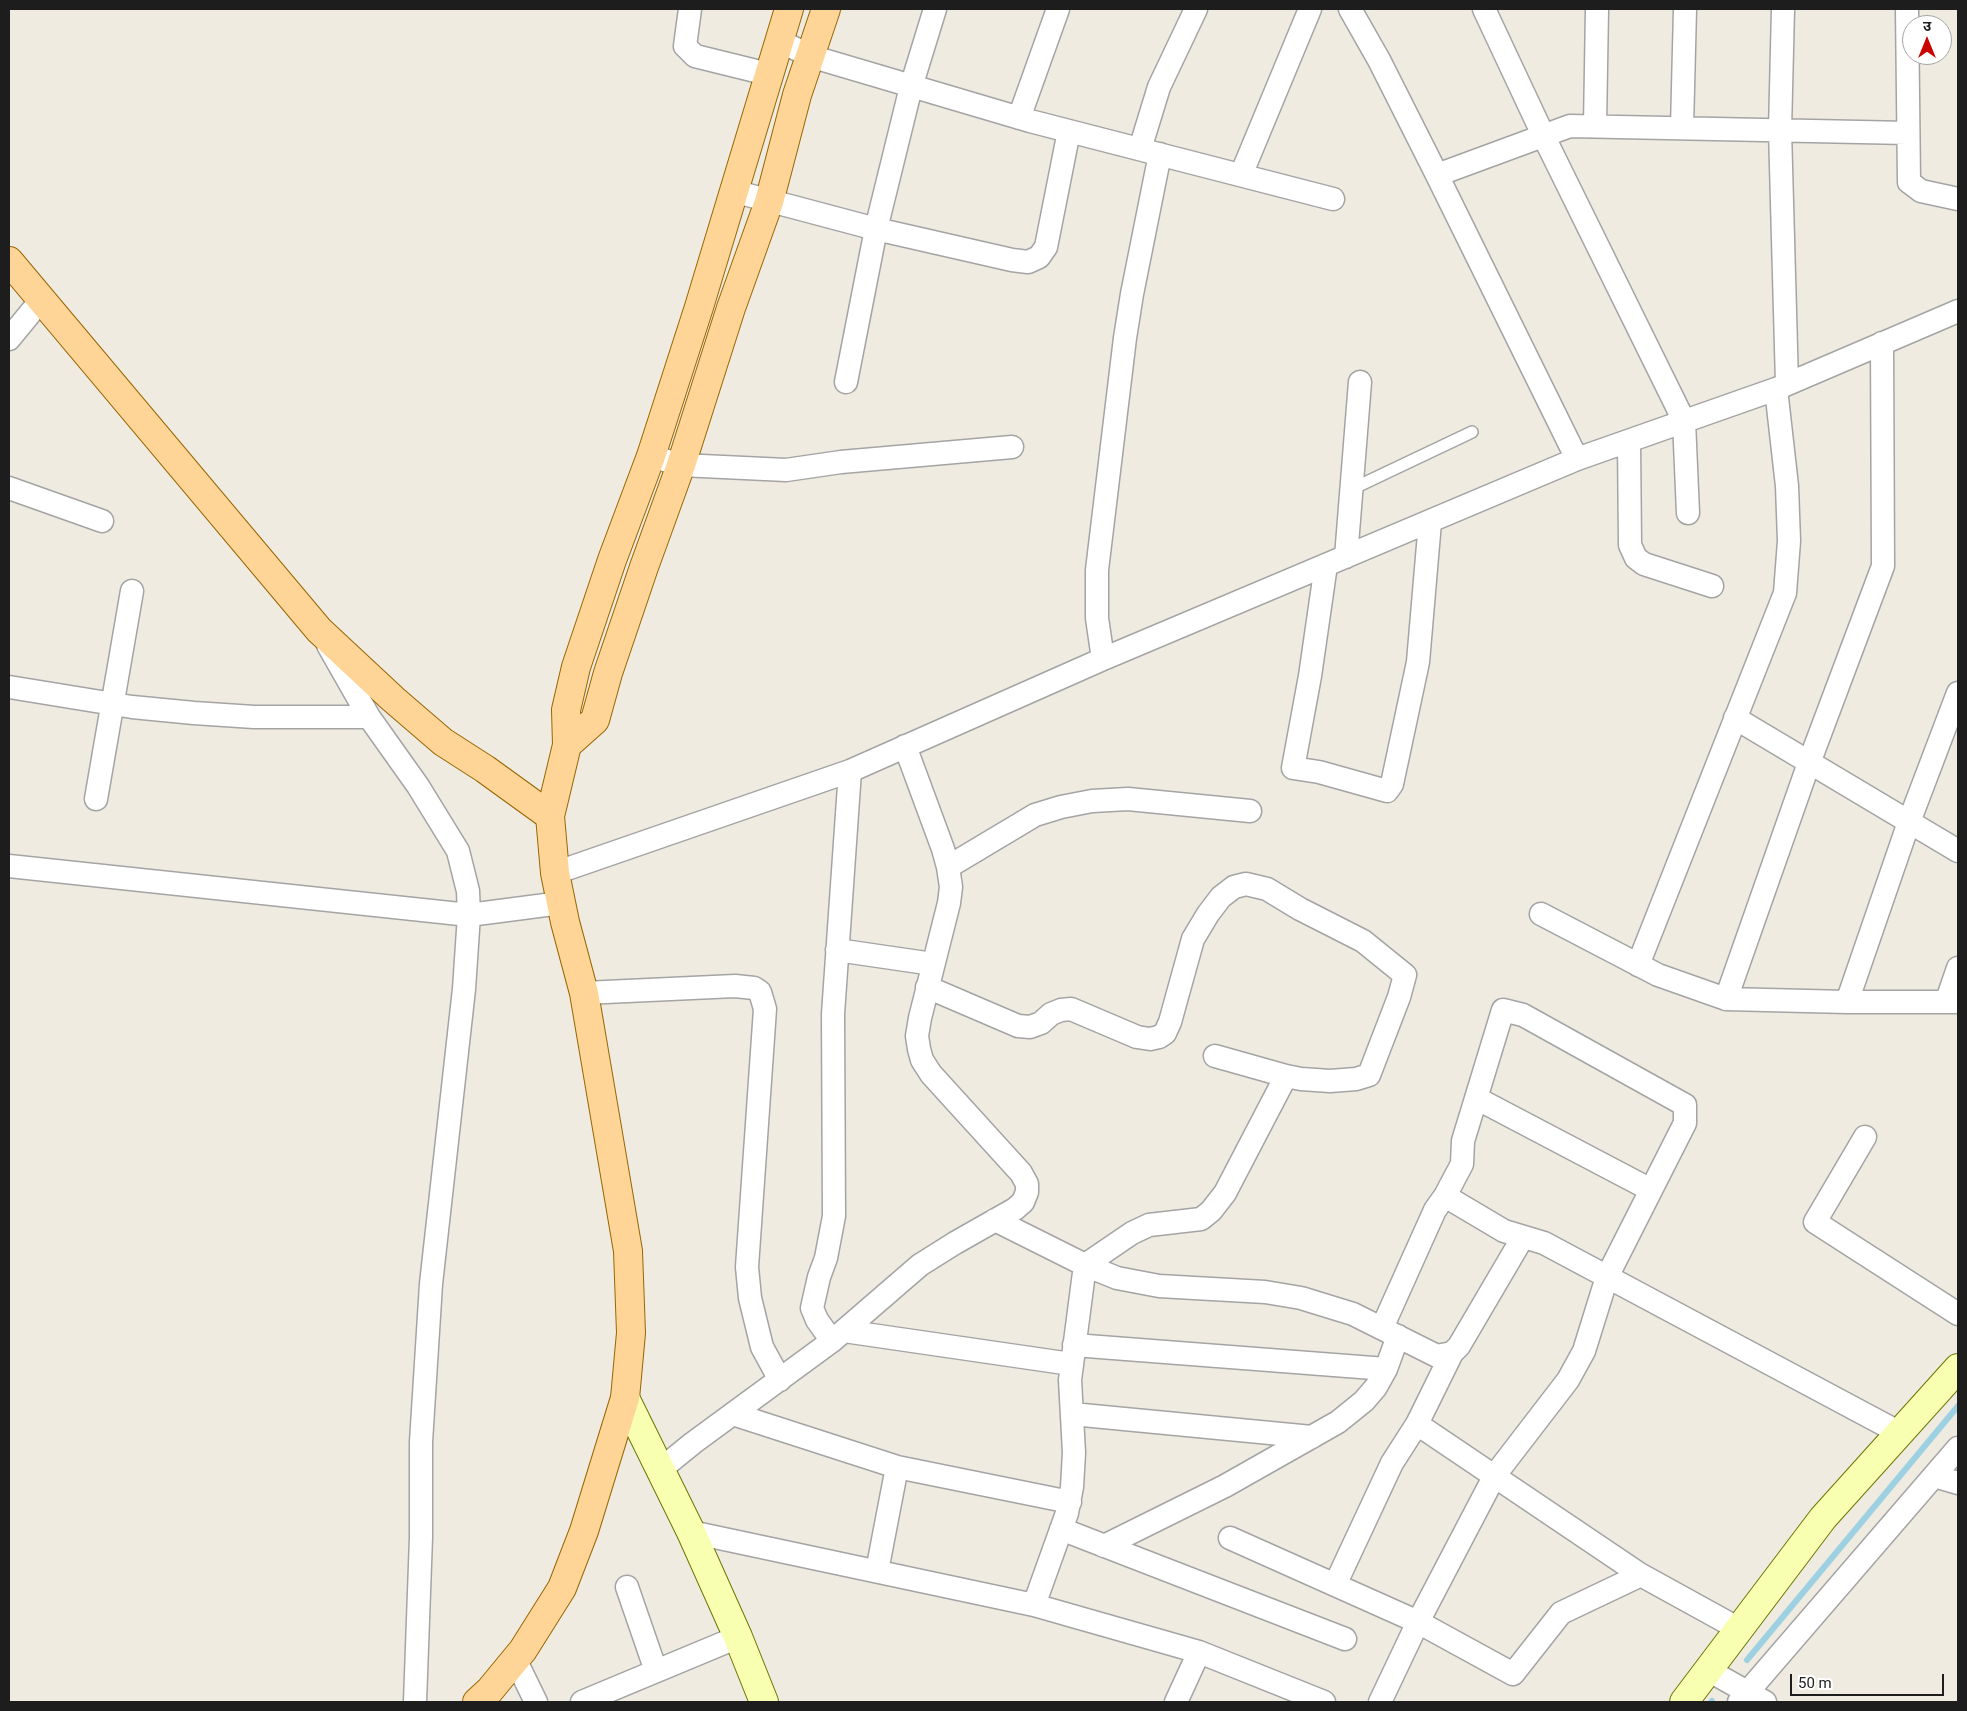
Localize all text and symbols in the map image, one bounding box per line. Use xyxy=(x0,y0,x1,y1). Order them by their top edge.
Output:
north arrow xyxy=(1902,15,1952,65)
text: उ xyxy=(1923,18,1931,34)
scale bar xyxy=(1792,1664,1946,1696)
text: 50 m xyxy=(1798,1674,1832,1692)

